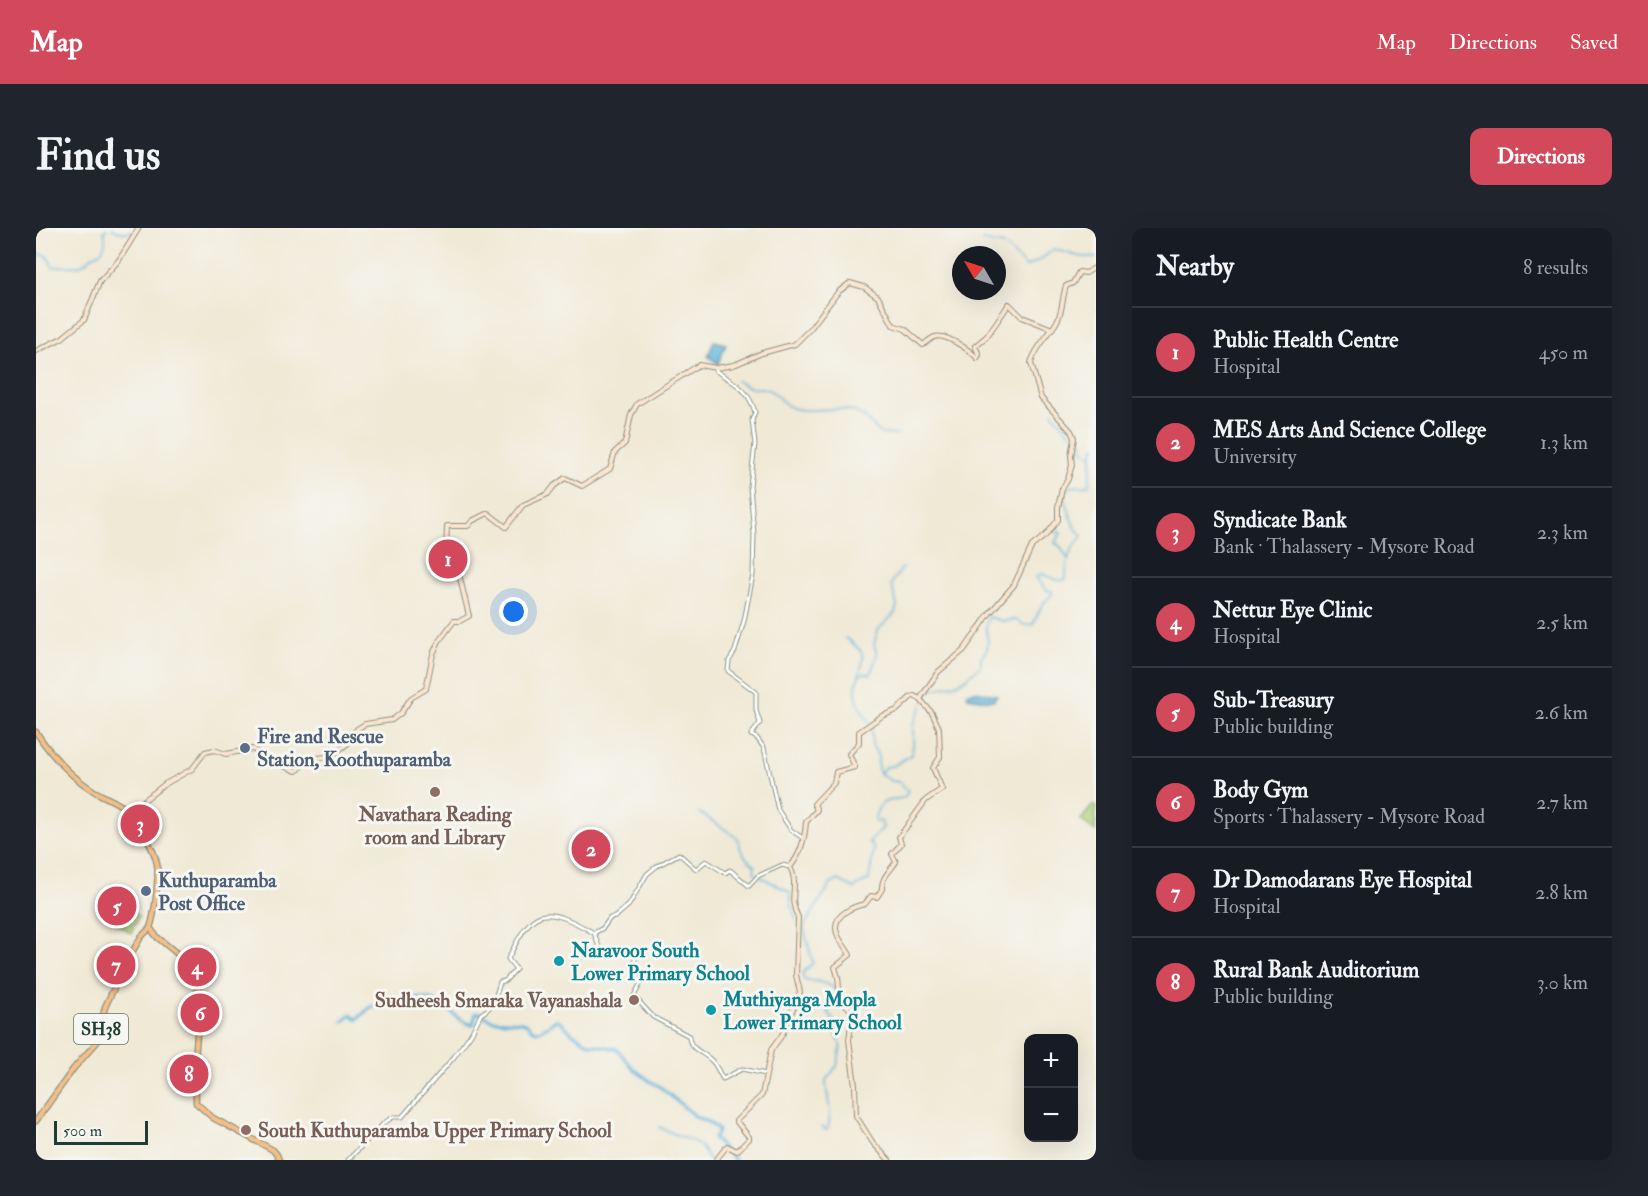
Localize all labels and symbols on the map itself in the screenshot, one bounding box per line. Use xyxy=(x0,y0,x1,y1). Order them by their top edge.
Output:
north arrow xyxy=(952,246,1006,300)
pin: 1 xyxy=(428,536,468,582)
your location xyxy=(499,597,528,626)
place label: Fire and Rescue Station, Koothuparamba xyxy=(257,724,452,773)
marker: Fire and Rescue Station, Koothuparamba xyxy=(238,741,252,755)
marker: Navathara Reading room and Library xyxy=(428,785,442,799)
pin: 3 xyxy=(120,802,160,846)
place label: Navathara Reading room and Library xyxy=(357,802,513,851)
pin: 2 xyxy=(572,826,610,872)
place label: Kuthuparamba Post Office xyxy=(158,868,277,916)
pin: 5 xyxy=(98,884,136,928)
marker: Kuthuparamba Post Office xyxy=(139,884,153,898)
place label: Naravoor South Lower Primary School xyxy=(570,938,751,987)
pin: 7 xyxy=(96,942,136,988)
pin: 4 xyxy=(178,944,216,990)
marker: Naravoor South Lower Primary School xyxy=(552,954,566,968)
place label: Muthiyanga Mopla Lower Primary School xyxy=(722,987,903,1036)
place label: Sudheesh Smaraka Vayanashala xyxy=(375,988,623,1014)
pin: 6 xyxy=(180,990,220,1036)
marker: Sudheesh Smaraka Vayanashala xyxy=(627,993,641,1007)
marker: Muthiyanga Mopla Lower Primary School xyxy=(704,1003,718,1017)
road number: SH38 xyxy=(74,1014,128,1044)
pin: 8 xyxy=(170,1052,208,1096)
scale bar xyxy=(54,1118,148,1146)
place label: South Kuthuparamba Upper Primary School xyxy=(258,1118,613,1144)
marker: South Kuthuparamba Upper Primary School xyxy=(239,1123,253,1137)

